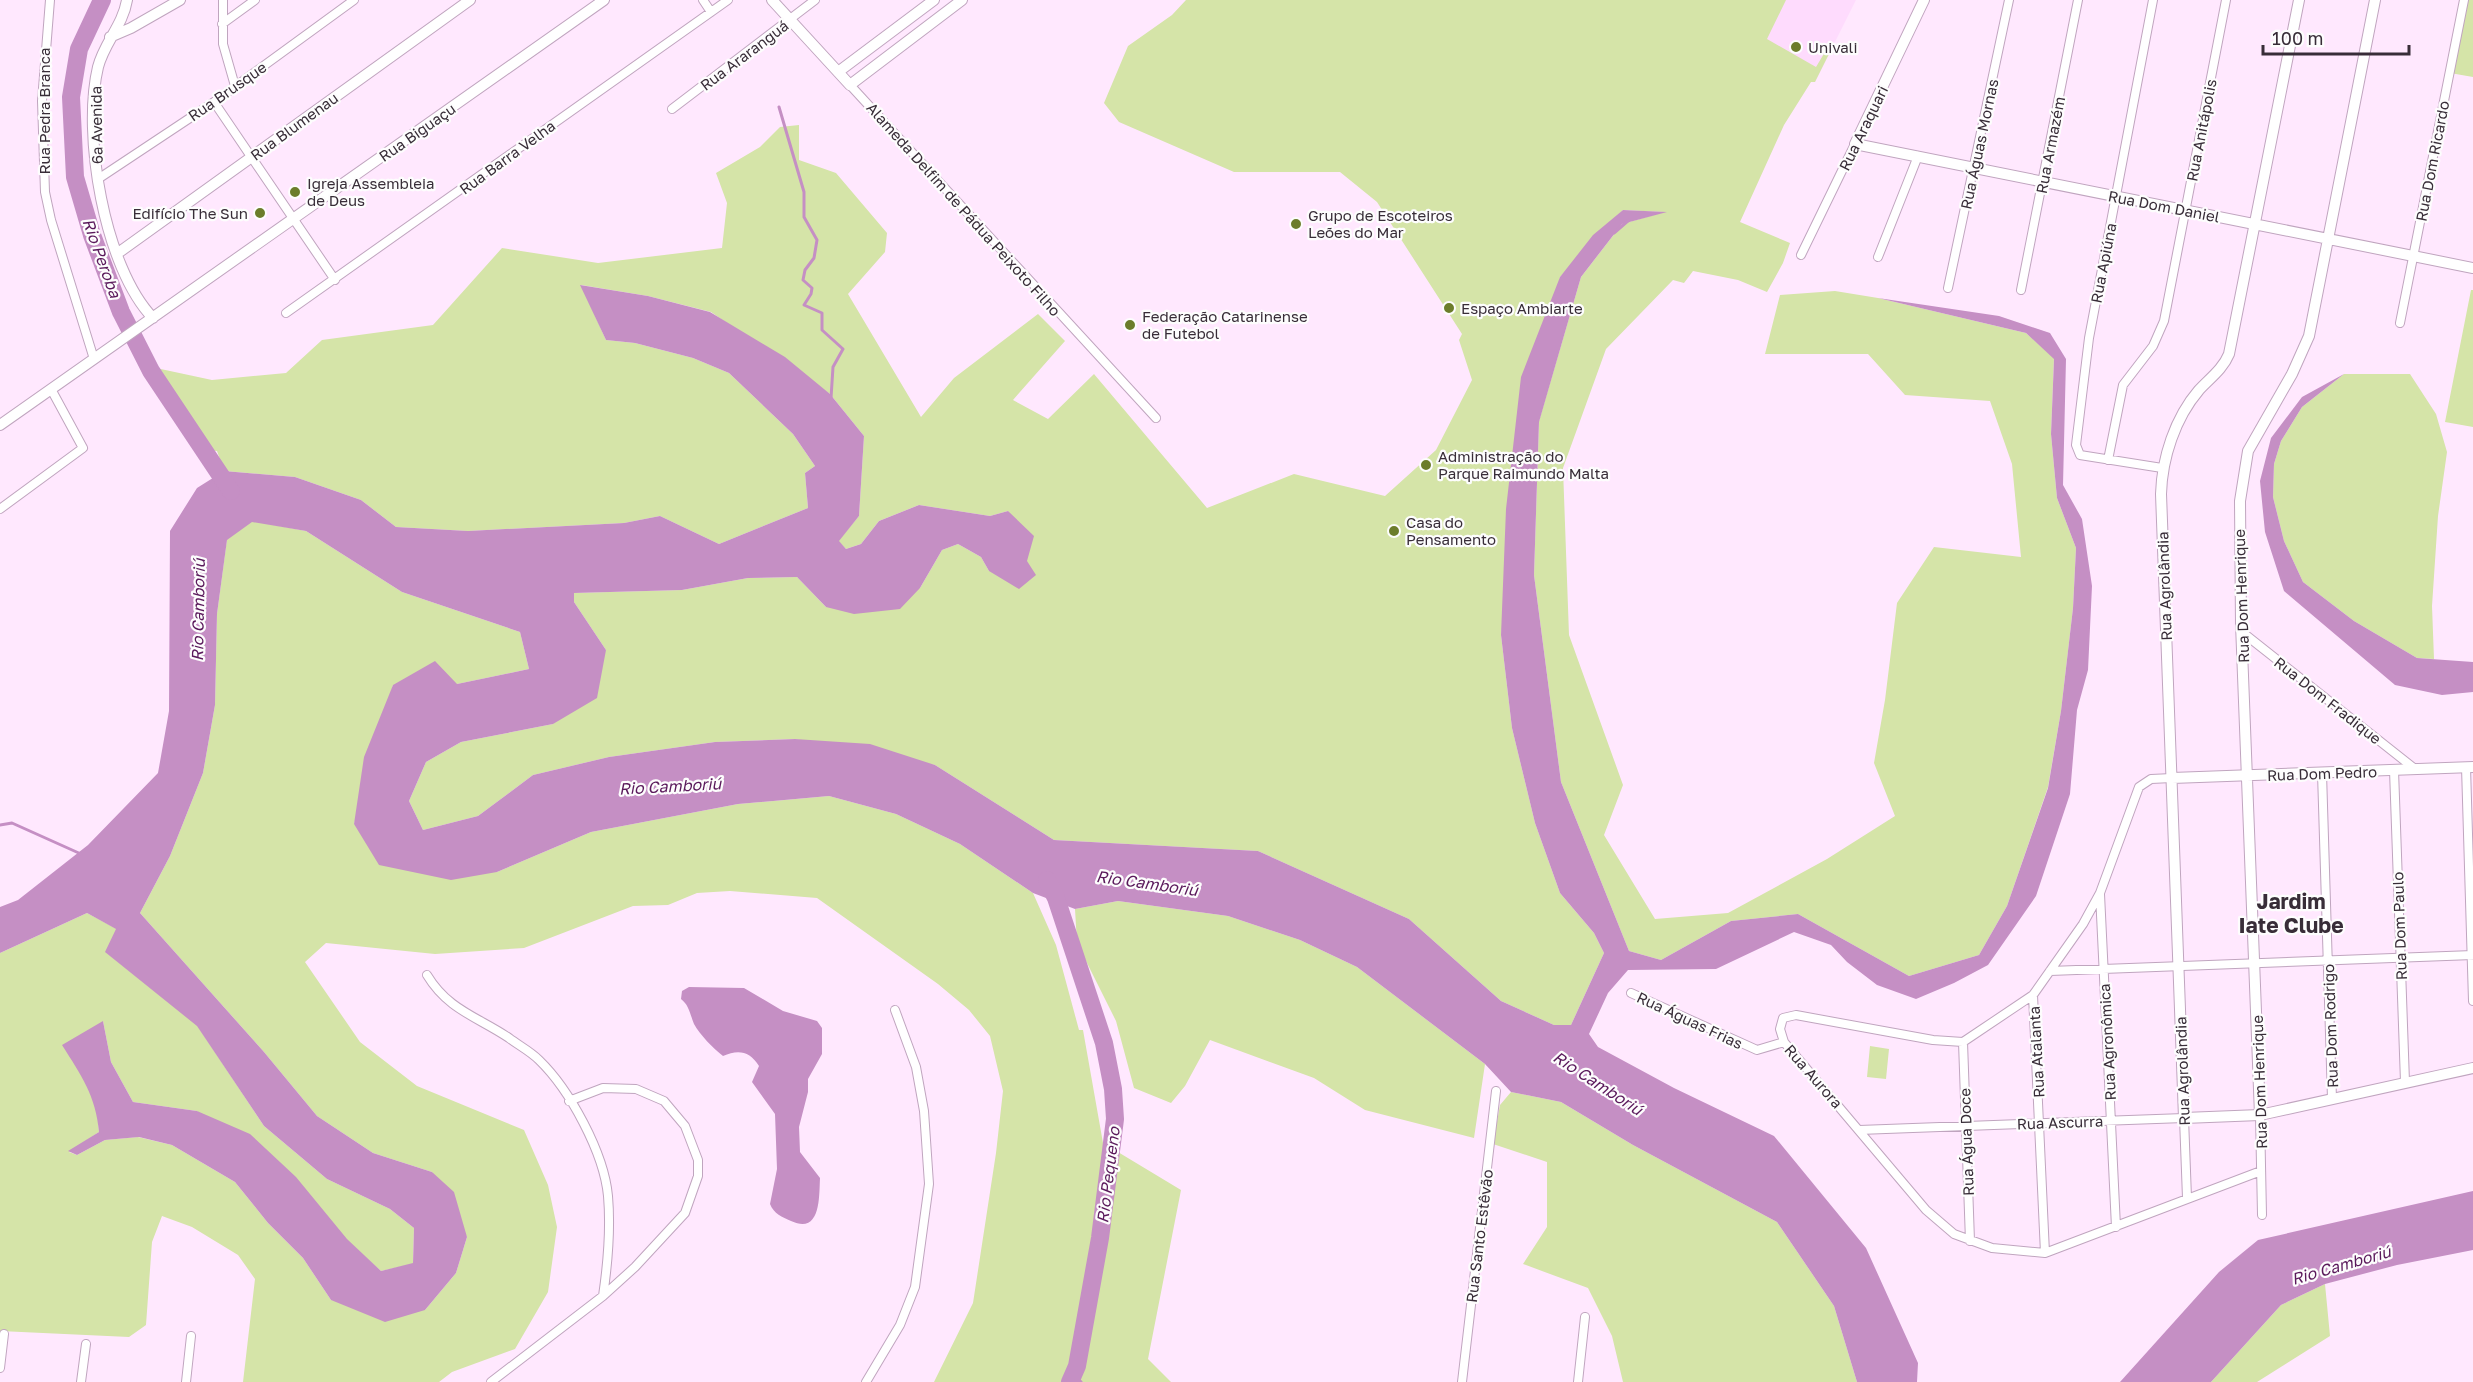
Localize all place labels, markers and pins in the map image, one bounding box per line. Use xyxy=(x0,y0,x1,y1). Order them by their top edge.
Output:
place label: Univali xyxy=(1808,38,1857,56)
marker: Univali xyxy=(1789,40,1803,54)
place label: Igreja Assembleia de Deus xyxy=(307,174,435,209)
marker: Igreja Assembleia de Deus xyxy=(288,185,302,199)
place label: Edifício The Sun xyxy=(132,204,248,222)
marker: Edifício The Sun xyxy=(253,206,267,220)
place label: Grupo de Escoteiros Leões do Mar xyxy=(1308,206,1453,241)
marker: Grupo de Escoteiros Leões do Mar xyxy=(1289,217,1303,231)
place label: Espaço Ambiarte xyxy=(1461,299,1583,317)
marker: Espaço Ambiarte xyxy=(1442,301,1456,315)
place label: Federação Catarinense de Futebol xyxy=(1142,307,1308,342)
marker: Federação Catarinense de Futebol xyxy=(1123,318,1137,332)
place label: Administração do Parque Raimundo Malta xyxy=(1438,447,1609,482)
marker: Administração do Parque Raimundo Malta xyxy=(1419,458,1433,472)
place label: Casa do Pensamento xyxy=(1406,513,1496,548)
marker: Casa do Pensamento xyxy=(1387,524,1401,538)

